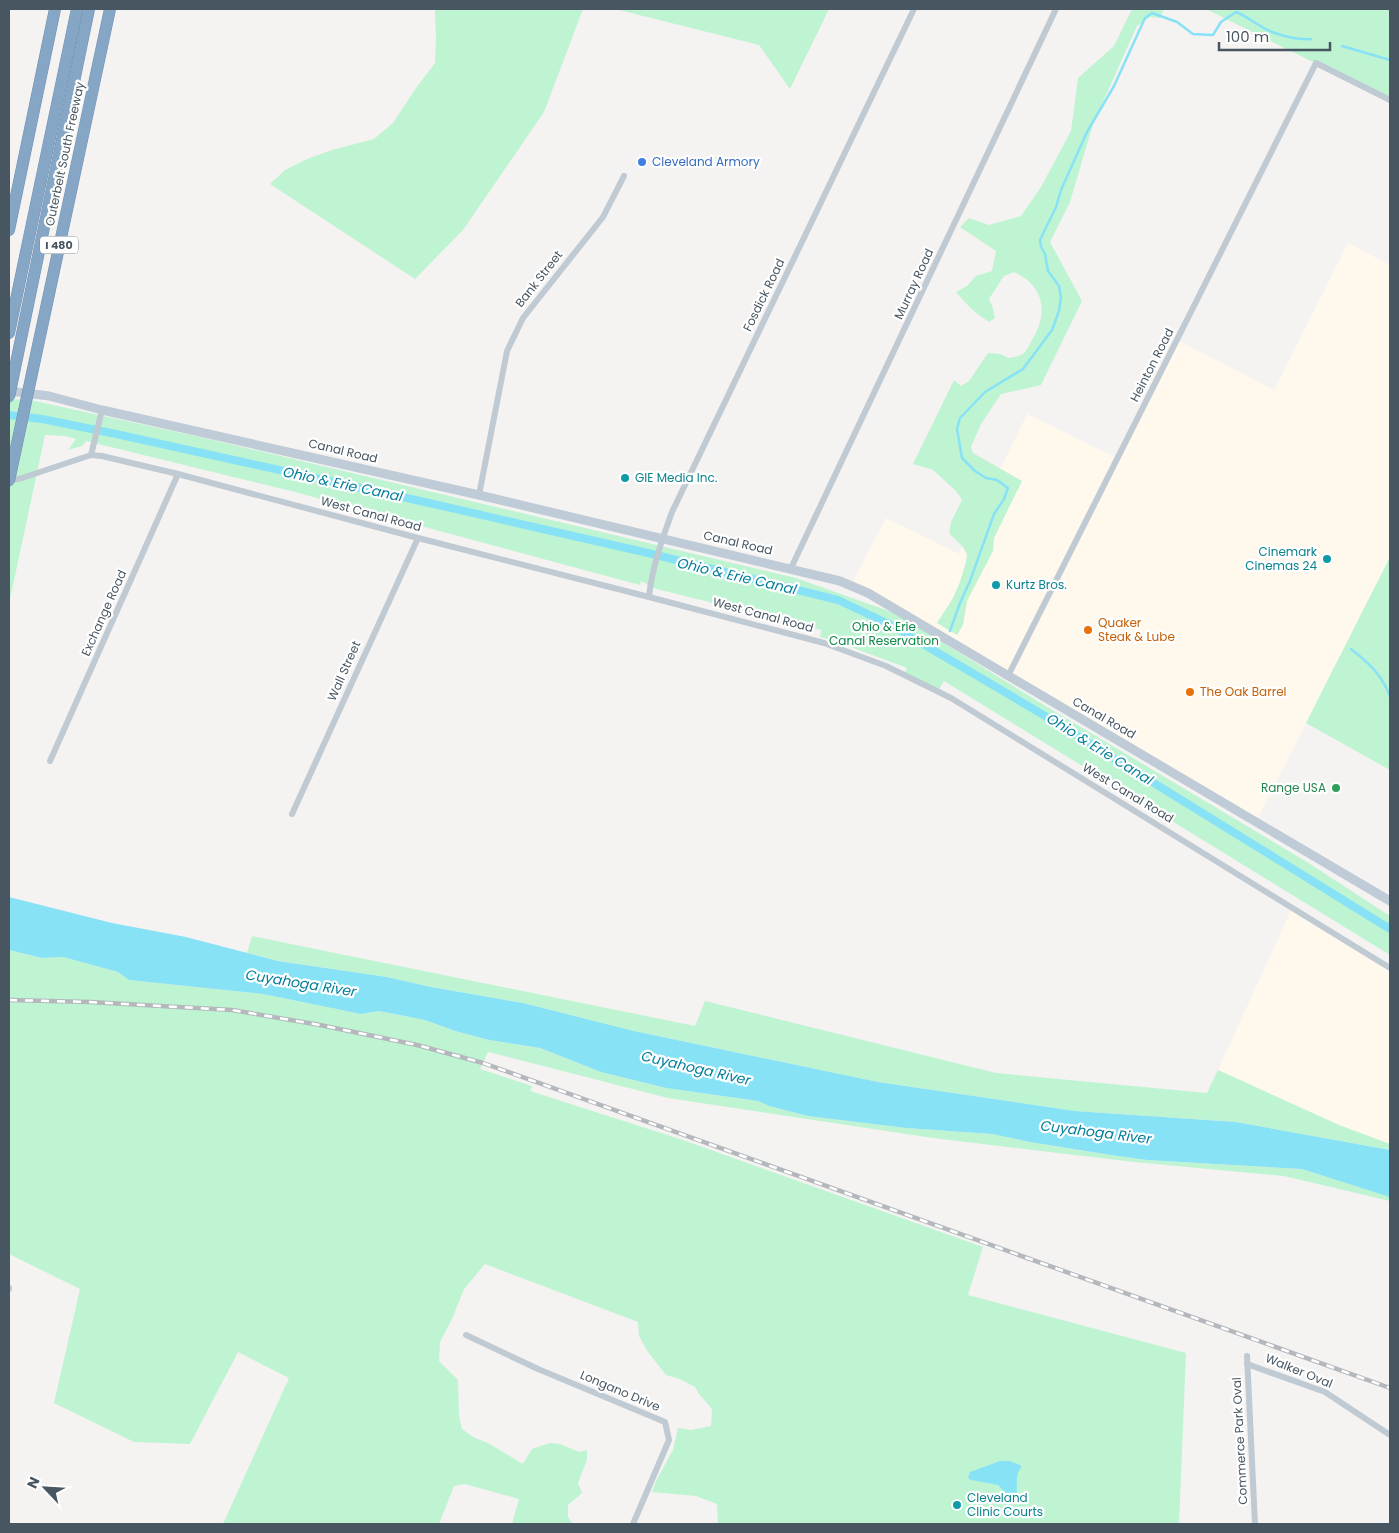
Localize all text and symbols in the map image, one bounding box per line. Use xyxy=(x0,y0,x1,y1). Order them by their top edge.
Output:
scale bar xyxy=(1219,20,1330,52)
text: 100 m xyxy=(1226,26,1269,47)
street label: Outerbelt South Freeway xyxy=(41,80,88,228)
place label: Cleveland Armory xyxy=(652,153,760,170)
marker: Cleveland Armory xyxy=(636,156,648,168)
road number: I 480 xyxy=(40,236,78,254)
street label: Murray Road xyxy=(890,246,937,322)
street label: Bank Street xyxy=(511,247,566,311)
street label: Fosdick Road xyxy=(739,256,788,334)
street label: Heinton Road xyxy=(1126,325,1177,405)
street label: Canal Road xyxy=(307,434,379,467)
water label: Ohio & Erie Canal xyxy=(281,462,405,507)
place label: GIE Media Inc. xyxy=(635,469,717,486)
marker: GIE Media Inc. xyxy=(619,472,631,484)
street label: West Canal Road xyxy=(319,492,423,535)
street label: Canal Road xyxy=(702,526,774,559)
place label: Cinemark Cinemas 24 xyxy=(1245,543,1318,574)
water label: Ohio & Erie Canal xyxy=(675,553,799,600)
marker: Cinemark Cinemas 24 xyxy=(1321,553,1333,565)
street label: Exchange Road xyxy=(77,567,130,659)
place label: Kurtz Bros. xyxy=(1006,576,1067,593)
marker: Kurtz Bros. xyxy=(990,579,1002,591)
street label: West Canal Road xyxy=(711,593,815,636)
place label: Quaker Steak & Lube xyxy=(1098,614,1175,645)
park label: Ohio & Erie Canal Reservation xyxy=(829,618,939,649)
marker: Quaker Steak & Lube xyxy=(1082,624,1094,636)
street label: Wall Street xyxy=(323,638,364,704)
place label: The Oak Barrel xyxy=(1200,683,1287,700)
marker: The Oak Barrel xyxy=(1184,686,1196,698)
street label: Canal Road xyxy=(1069,693,1139,743)
water label: Ohio & Erie Canal xyxy=(1043,708,1158,790)
street label: West Canal Road xyxy=(1080,759,1177,827)
place label: Range USA xyxy=(1261,779,1326,796)
marker: Range USA xyxy=(1330,782,1342,794)
water label: Cuyahoga River xyxy=(244,964,359,1002)
water label: Cuyahoga River xyxy=(639,1046,753,1090)
water label: Cuyahoga River xyxy=(1039,1115,1153,1149)
street label: Walker Oval xyxy=(1263,1349,1335,1392)
street label: Longano Drive xyxy=(578,1366,663,1415)
street label: Commerce Park Oval xyxy=(1228,1377,1251,1505)
north arrow xyxy=(20,1463,70,1513)
text: N xyxy=(22,1474,45,1492)
place label: Cleveland Clinic Courts xyxy=(967,1489,1043,1520)
marker: Cleveland Clinic Courts xyxy=(951,1499,963,1511)

